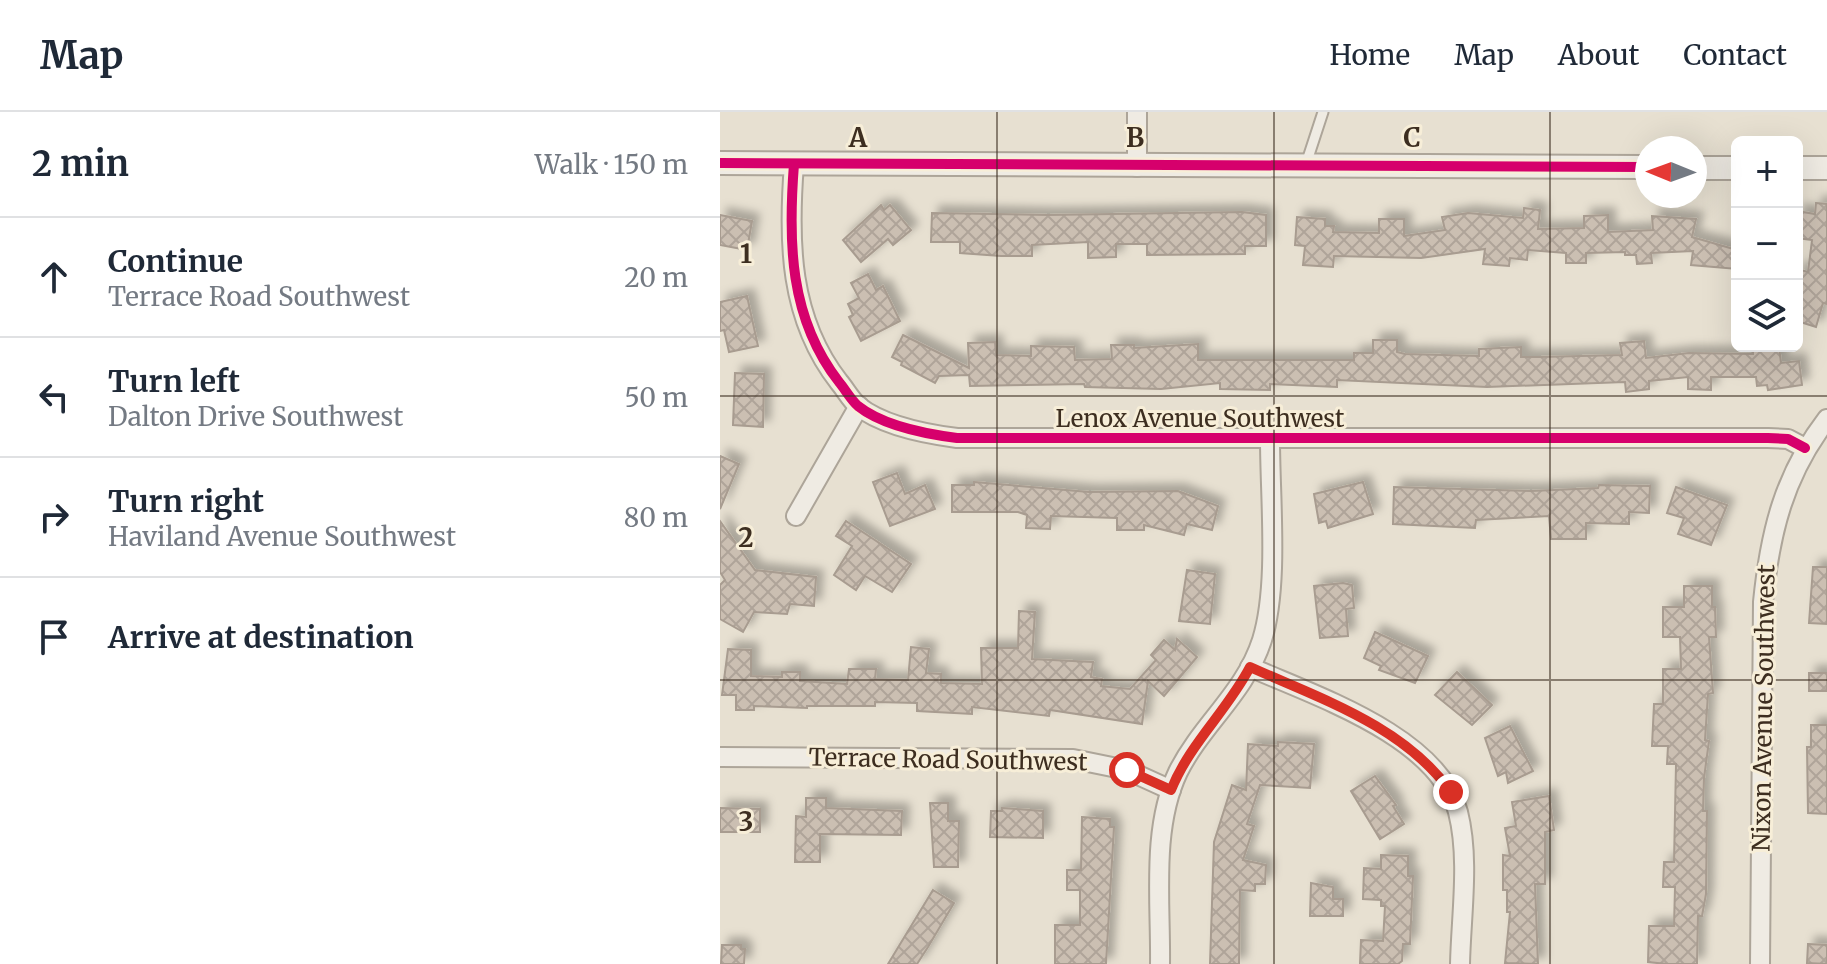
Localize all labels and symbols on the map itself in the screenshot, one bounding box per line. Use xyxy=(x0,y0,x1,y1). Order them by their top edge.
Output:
text: A xyxy=(848,121,868,154)
text: B xyxy=(1126,121,1144,154)
text: C xyxy=(1403,121,1421,154)
north arrow xyxy=(1635,136,1707,208)
text: 1 xyxy=(740,237,752,270)
street label: Lenox Avenue Southwest xyxy=(1056,403,1345,434)
text: 2 xyxy=(738,521,754,554)
street label: Nixon Avenue Southwest xyxy=(1745,563,1782,852)
street label: Terrace Road Southwest xyxy=(808,742,1088,777)
route start xyxy=(1109,752,1145,788)
route end xyxy=(1433,774,1469,810)
text: 3 xyxy=(739,805,753,838)

